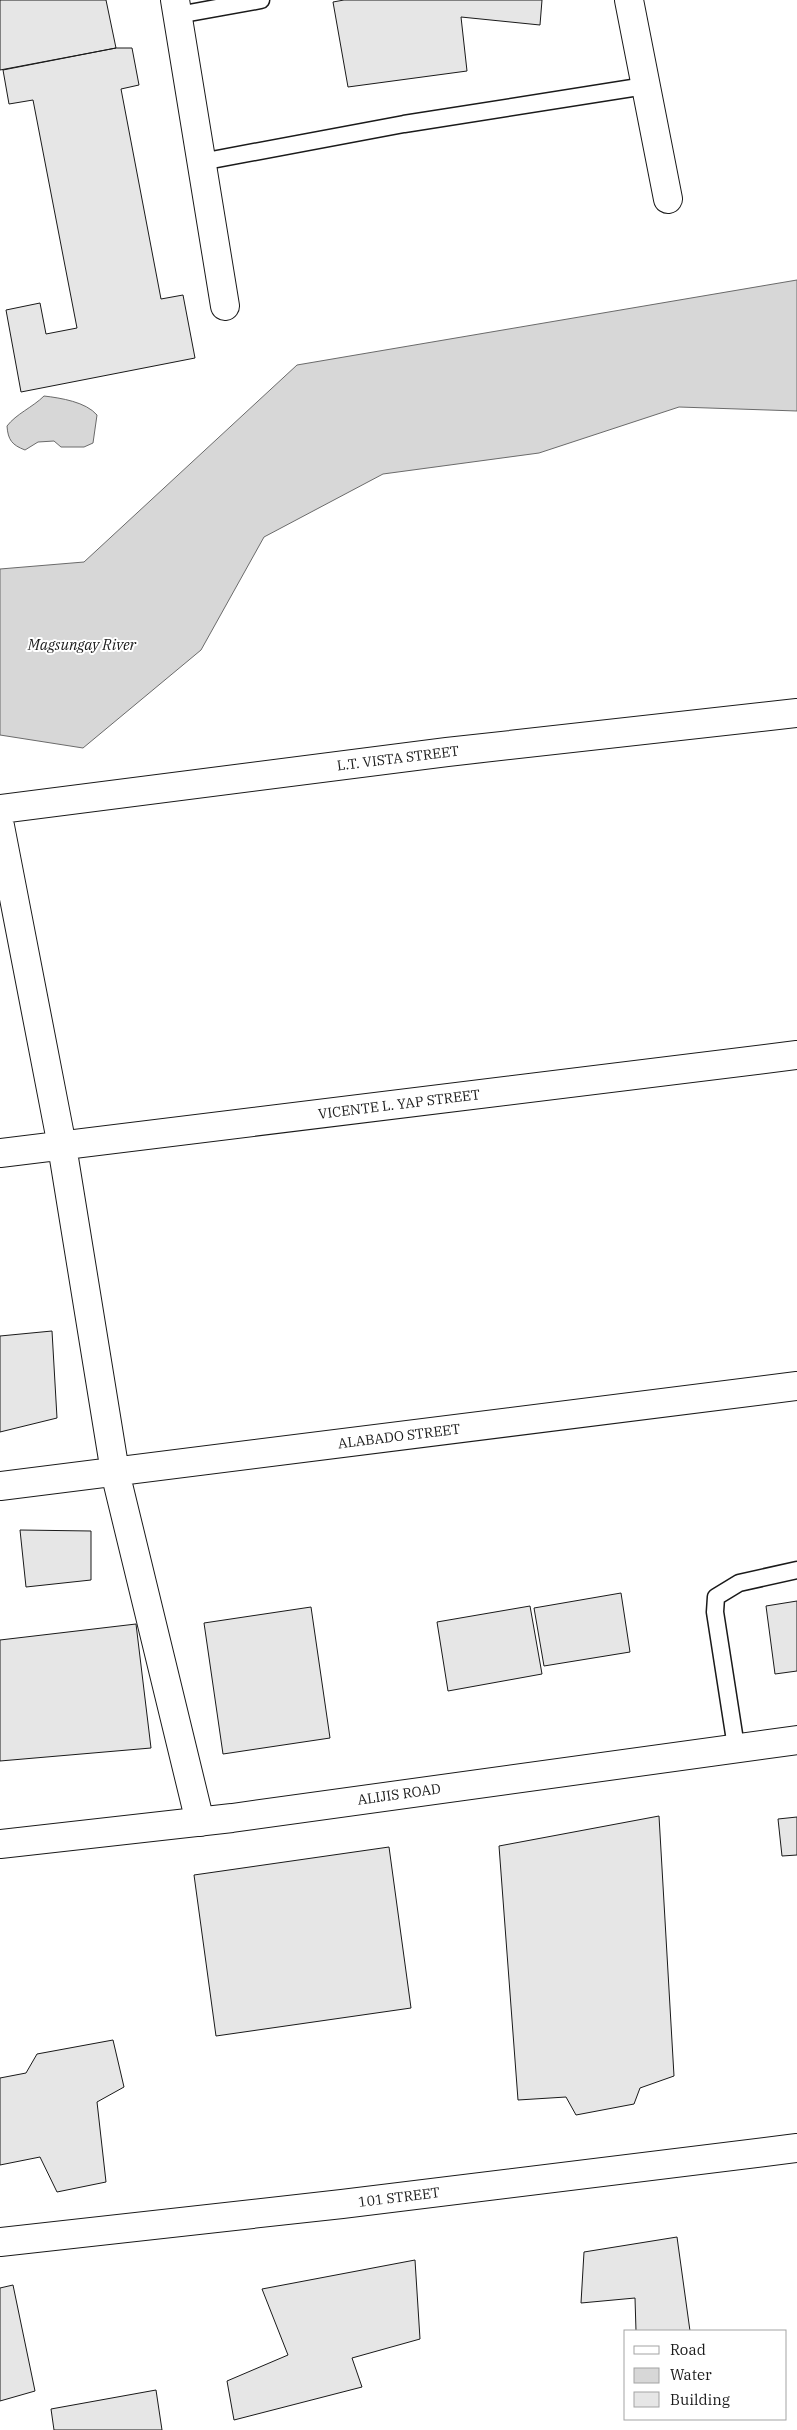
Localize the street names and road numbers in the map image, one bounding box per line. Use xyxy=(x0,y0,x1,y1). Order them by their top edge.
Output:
street label: L.T. VISTA STREET xyxy=(336,742,460,774)
street label: VICENTE L. YAP STREET xyxy=(317,1085,481,1123)
street label: ALABADO STREET xyxy=(337,1420,461,1452)
street label: ALIJIS ROAD xyxy=(356,1779,442,1809)
street label: 101 STREET xyxy=(357,2183,441,2211)

